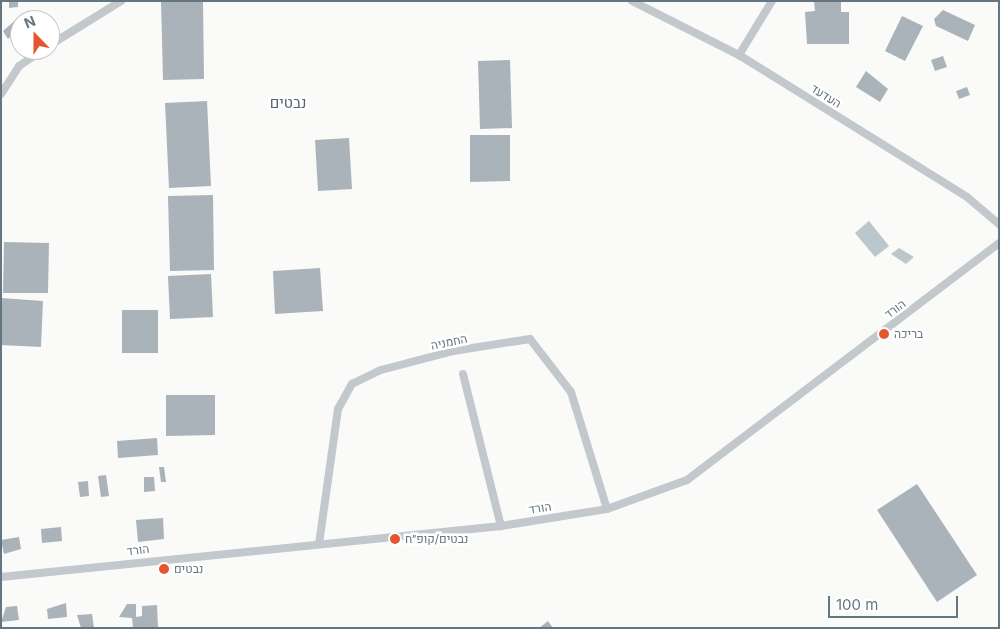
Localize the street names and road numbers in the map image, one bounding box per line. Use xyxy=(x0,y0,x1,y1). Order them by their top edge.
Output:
street label: העדעד xyxy=(808,81,844,111)
street label: הורד xyxy=(882,296,908,322)
street label: החמניה xyxy=(429,331,469,353)
street label: הורד xyxy=(528,499,552,517)
street label: הורד xyxy=(126,541,150,559)

